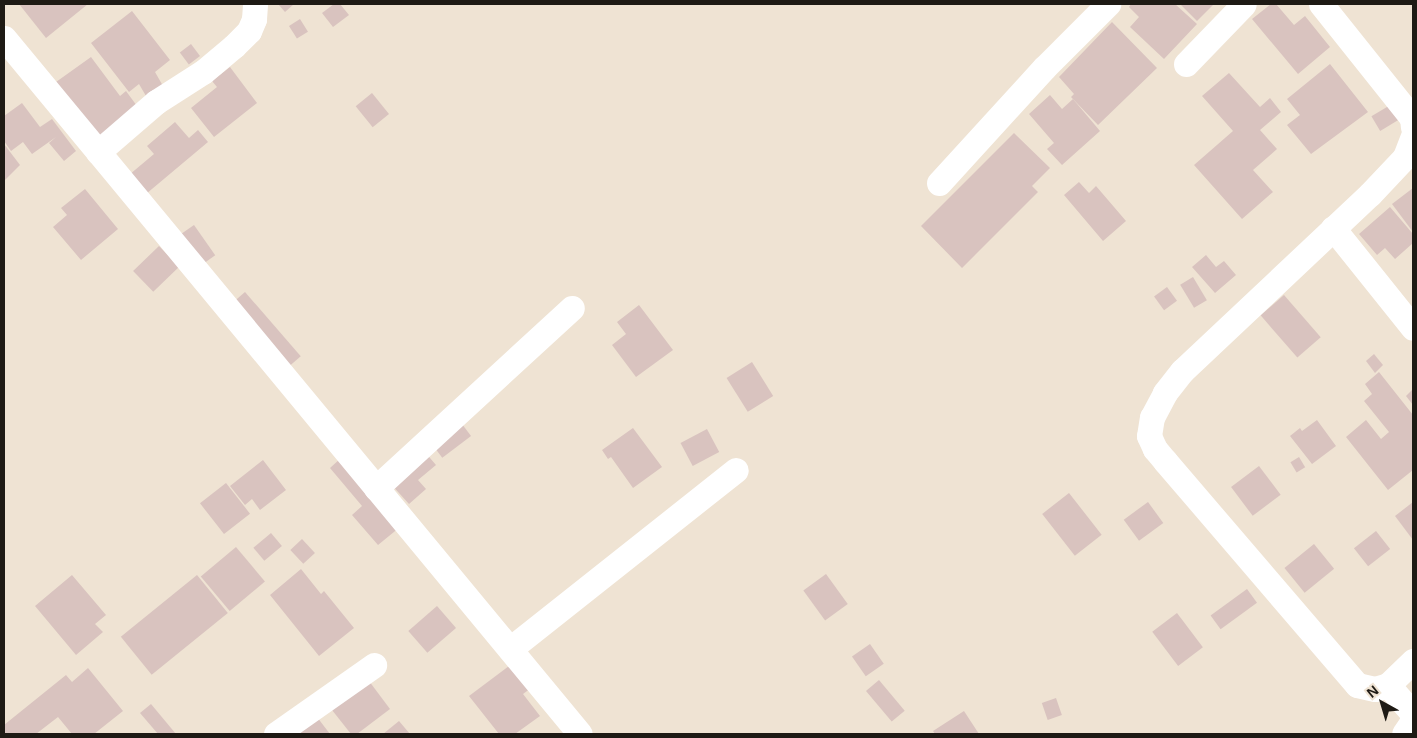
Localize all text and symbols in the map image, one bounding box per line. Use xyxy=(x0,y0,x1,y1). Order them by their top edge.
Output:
north arrow xyxy=(1357,678,1407,728)
text: N xyxy=(1364,682,1382,701)

